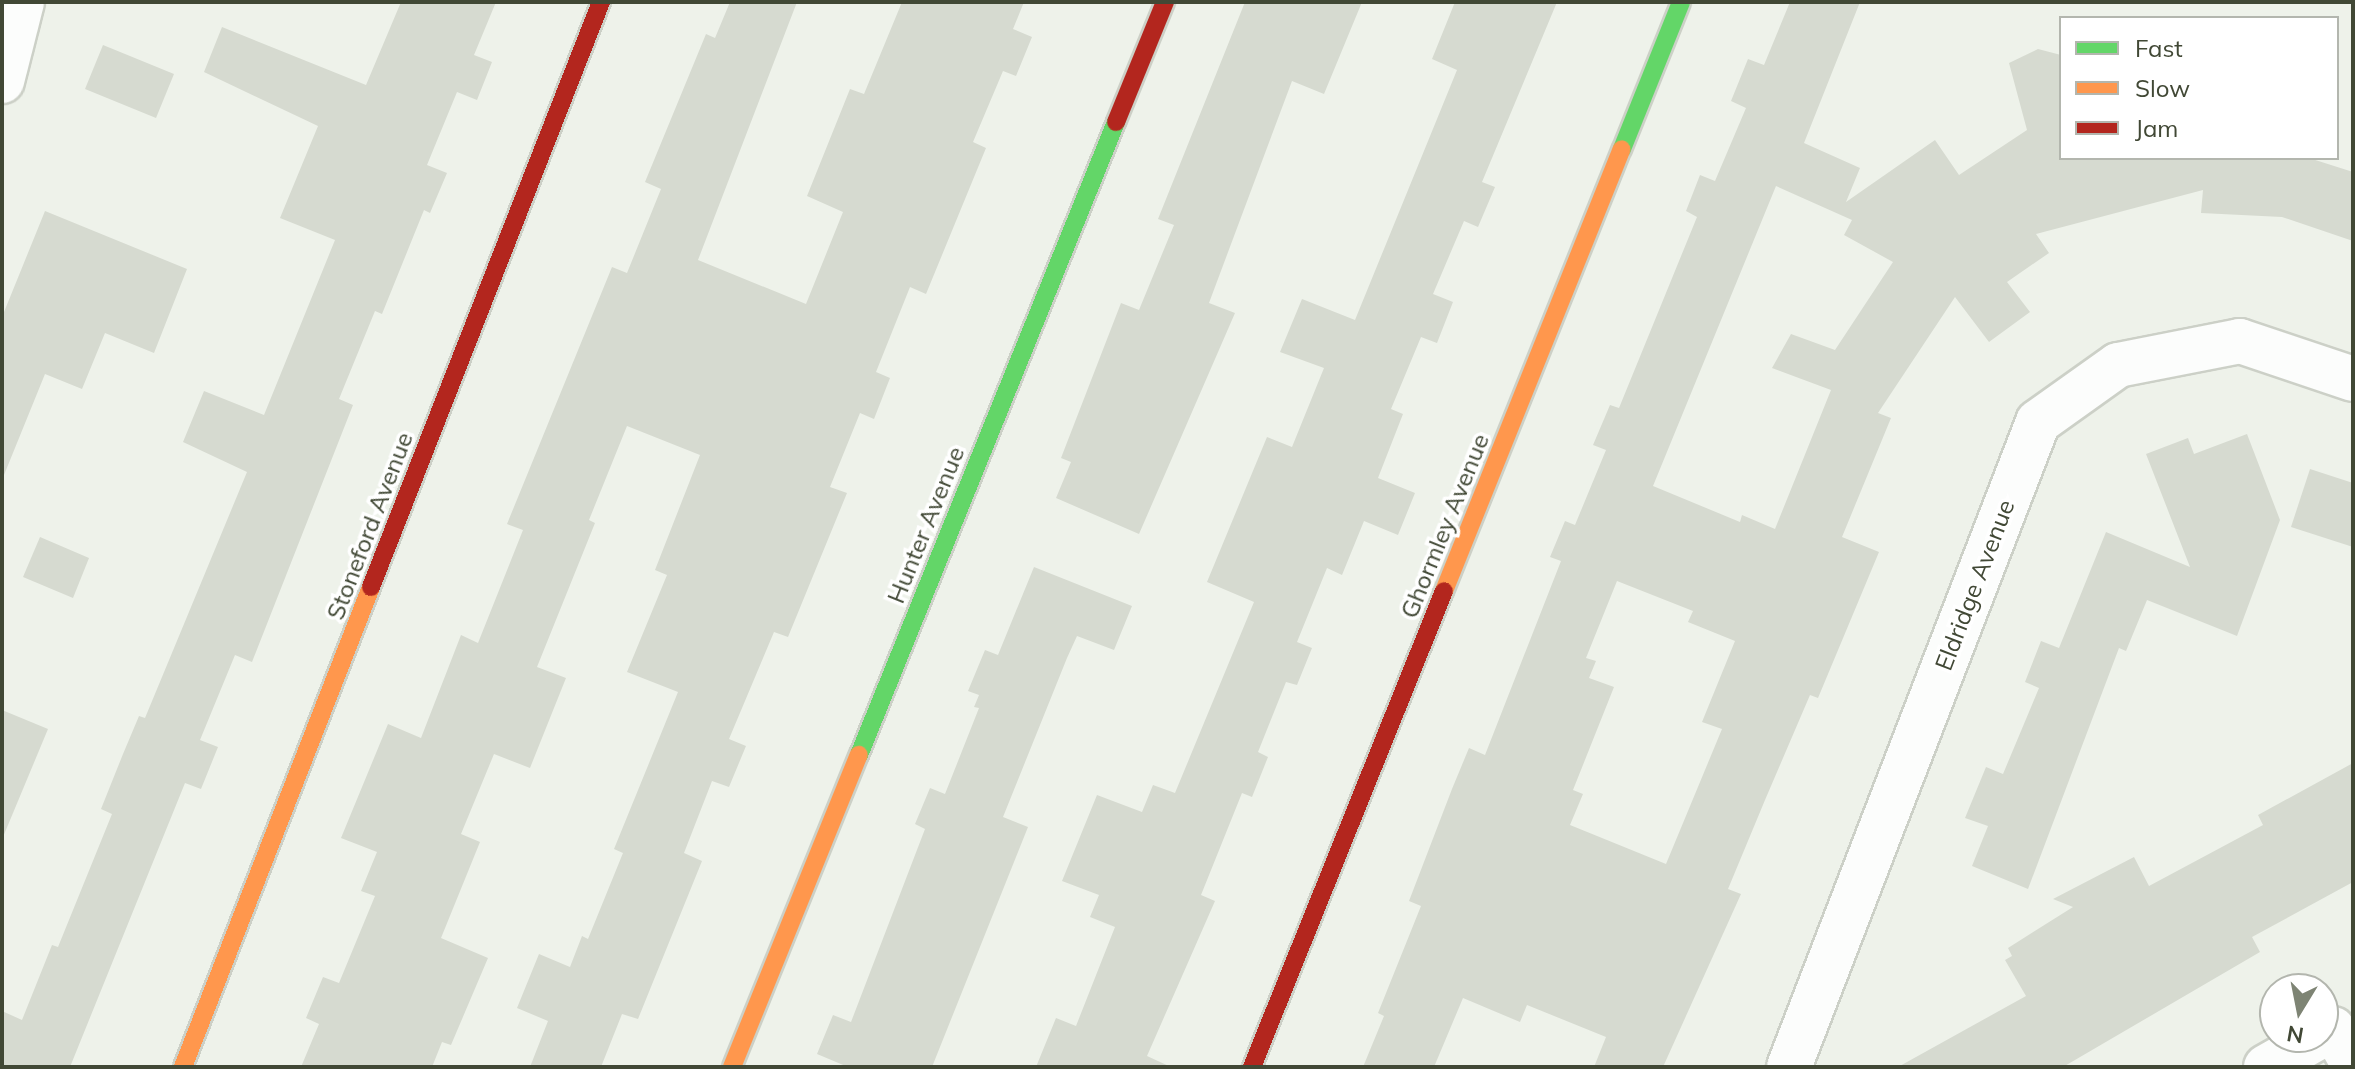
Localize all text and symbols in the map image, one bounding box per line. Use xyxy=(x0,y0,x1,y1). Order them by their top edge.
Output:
legend xyxy=(2059,16,2339,160)
text: Fast xyxy=(2135,33,2183,63)
text: Slow xyxy=(2135,73,2190,103)
text: Jam xyxy=(2135,113,2178,143)
street label: Stoneford Avenue xyxy=(321,428,419,624)
street label: Ghormley Avenue xyxy=(1395,430,1495,622)
street label: Hunter Avenue xyxy=(882,443,970,607)
street label: Eldridge Avenue xyxy=(1929,496,2021,674)
north arrow xyxy=(2259,973,2339,1053)
text: N xyxy=(2285,1019,2306,1050)

